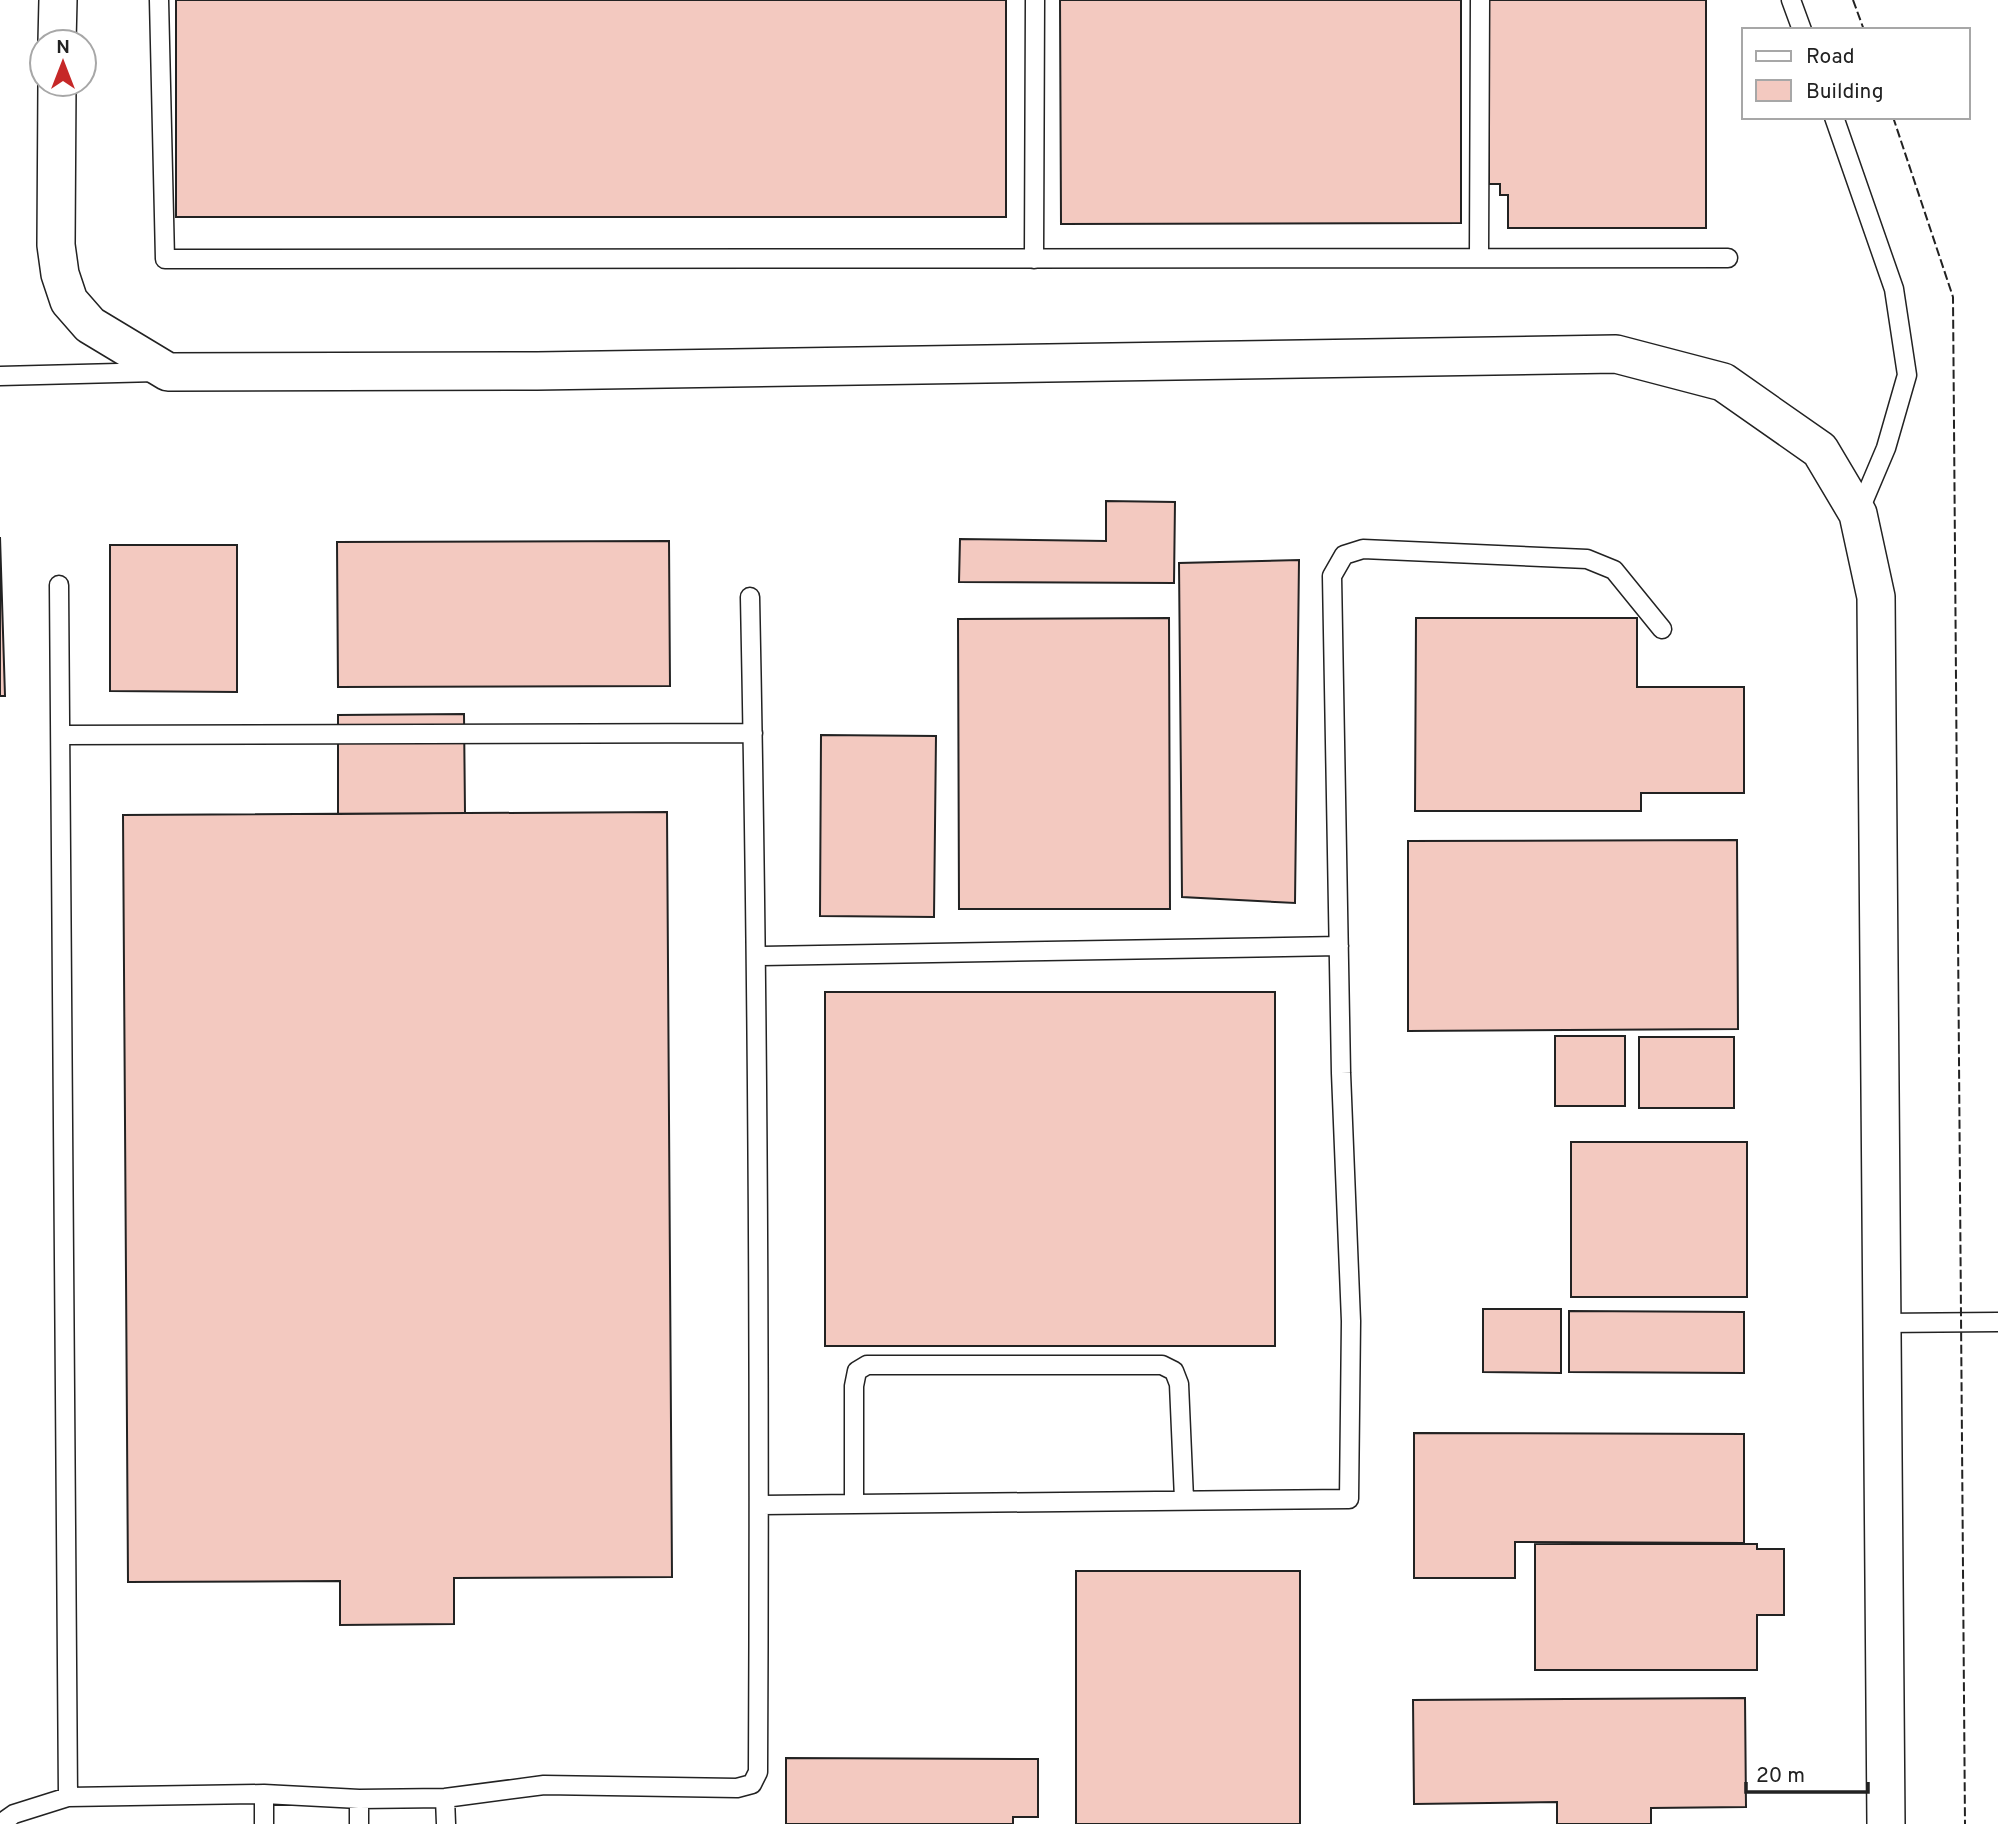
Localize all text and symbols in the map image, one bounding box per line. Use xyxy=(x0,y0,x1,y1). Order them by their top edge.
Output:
north arrow xyxy=(28,28,98,98)
legend xyxy=(1742,28,1970,119)
text: N xyxy=(56,36,70,60)
text: Road xyxy=(1806,44,1855,71)
text: Building xyxy=(1806,79,1884,106)
scale bar xyxy=(1746,1750,1868,1794)
text: 20 m xyxy=(1756,1763,1805,1790)

